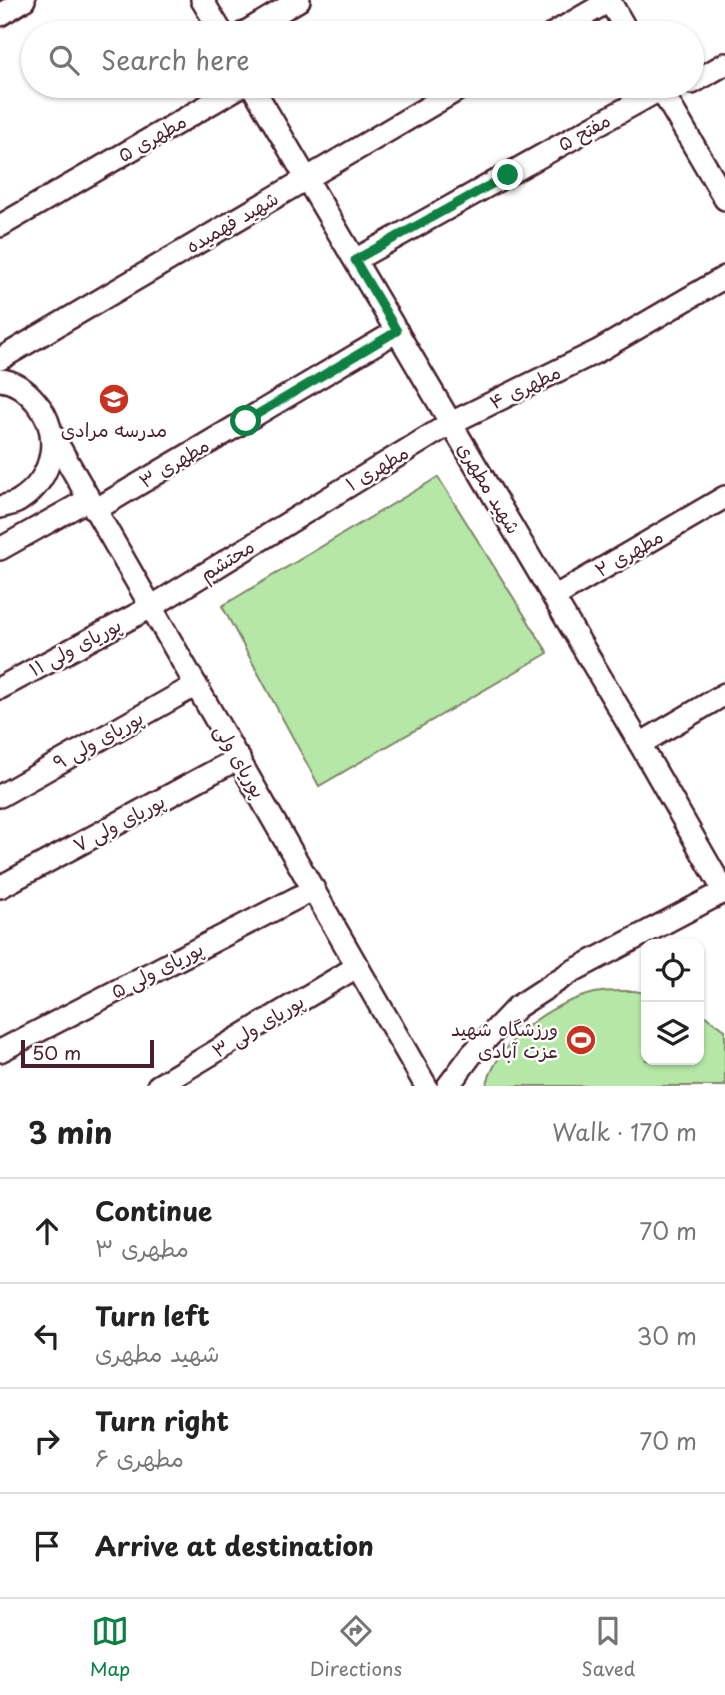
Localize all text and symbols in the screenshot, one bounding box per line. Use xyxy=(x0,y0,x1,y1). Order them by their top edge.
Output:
search box xyxy=(21,21,704,98)
text: Search here xyxy=(101,40,250,79)
icon: search xyxy=(45,41,83,79)
street label: مفتح ۵ xyxy=(552,105,615,157)
street label: مطهری ۵ xyxy=(112,106,191,168)
route end xyxy=(492,159,523,190)
street label: شهید فهمیده xyxy=(180,183,283,259)
street label: مطهری ۴ xyxy=(484,357,565,415)
school or university icon: مدرسه مرادی xyxy=(97,382,131,416)
route start xyxy=(230,405,261,436)
place label: مدرسه مرادی xyxy=(61,415,167,443)
street label: مطهری ۳ xyxy=(133,430,214,494)
street label: شهید مطهری xyxy=(451,436,528,539)
street label: مطهری ۱ xyxy=(340,437,413,497)
street label: مطهری ۲ xyxy=(589,521,668,583)
street label: محتشم xyxy=(194,532,260,588)
street label: پوریای ولی ۱۱ xyxy=(23,610,126,682)
street label: پوریای ولی ۹ xyxy=(47,703,148,775)
street label: پوریای ولی xyxy=(208,718,273,803)
street label: پوریای ولی ۷ xyxy=(68,786,170,858)
street label: پوریای ولی ۵ xyxy=(105,934,208,1004)
map controls xyxy=(641,939,704,1065)
button: locate xyxy=(641,939,704,1002)
street label: پوریای ولی ۳ xyxy=(206,987,309,1064)
button: layers xyxy=(641,1002,704,1065)
place label: ورزشگاه شهید عزت آبادی xyxy=(451,1014,558,1064)
sports icon: ورزشگاه شهید عزت آبادی xyxy=(564,1023,598,1057)
scale bar xyxy=(21,1037,154,1069)
text: 50 m xyxy=(32,1038,81,1066)
text: 3 min xyxy=(28,1109,113,1154)
text: Walk · 170 m xyxy=(552,1114,697,1149)
text: Continue xyxy=(95,1191,212,1230)
icon: ahead xyxy=(28,1212,66,1250)
text: 70 m xyxy=(639,1213,697,1248)
text: مطهری ۳ xyxy=(95,1230,189,1265)
text: Turn left xyxy=(95,1296,210,1335)
icon: left xyxy=(28,1317,66,1355)
text: 30 m xyxy=(636,1318,697,1353)
text: شهید مطهری xyxy=(95,1335,220,1370)
text: Turn right xyxy=(95,1401,229,1440)
icon: right xyxy=(28,1422,66,1460)
text: 70 m xyxy=(639,1423,697,1458)
text: مطهری ۶ xyxy=(95,1440,184,1475)
text: Arrive at destination xyxy=(95,1526,374,1565)
icon: arrive xyxy=(28,1527,66,1565)
tab: Map xyxy=(90,1612,130,1682)
tab: Directions xyxy=(310,1612,402,1682)
tab: Saved xyxy=(581,1612,635,1682)

